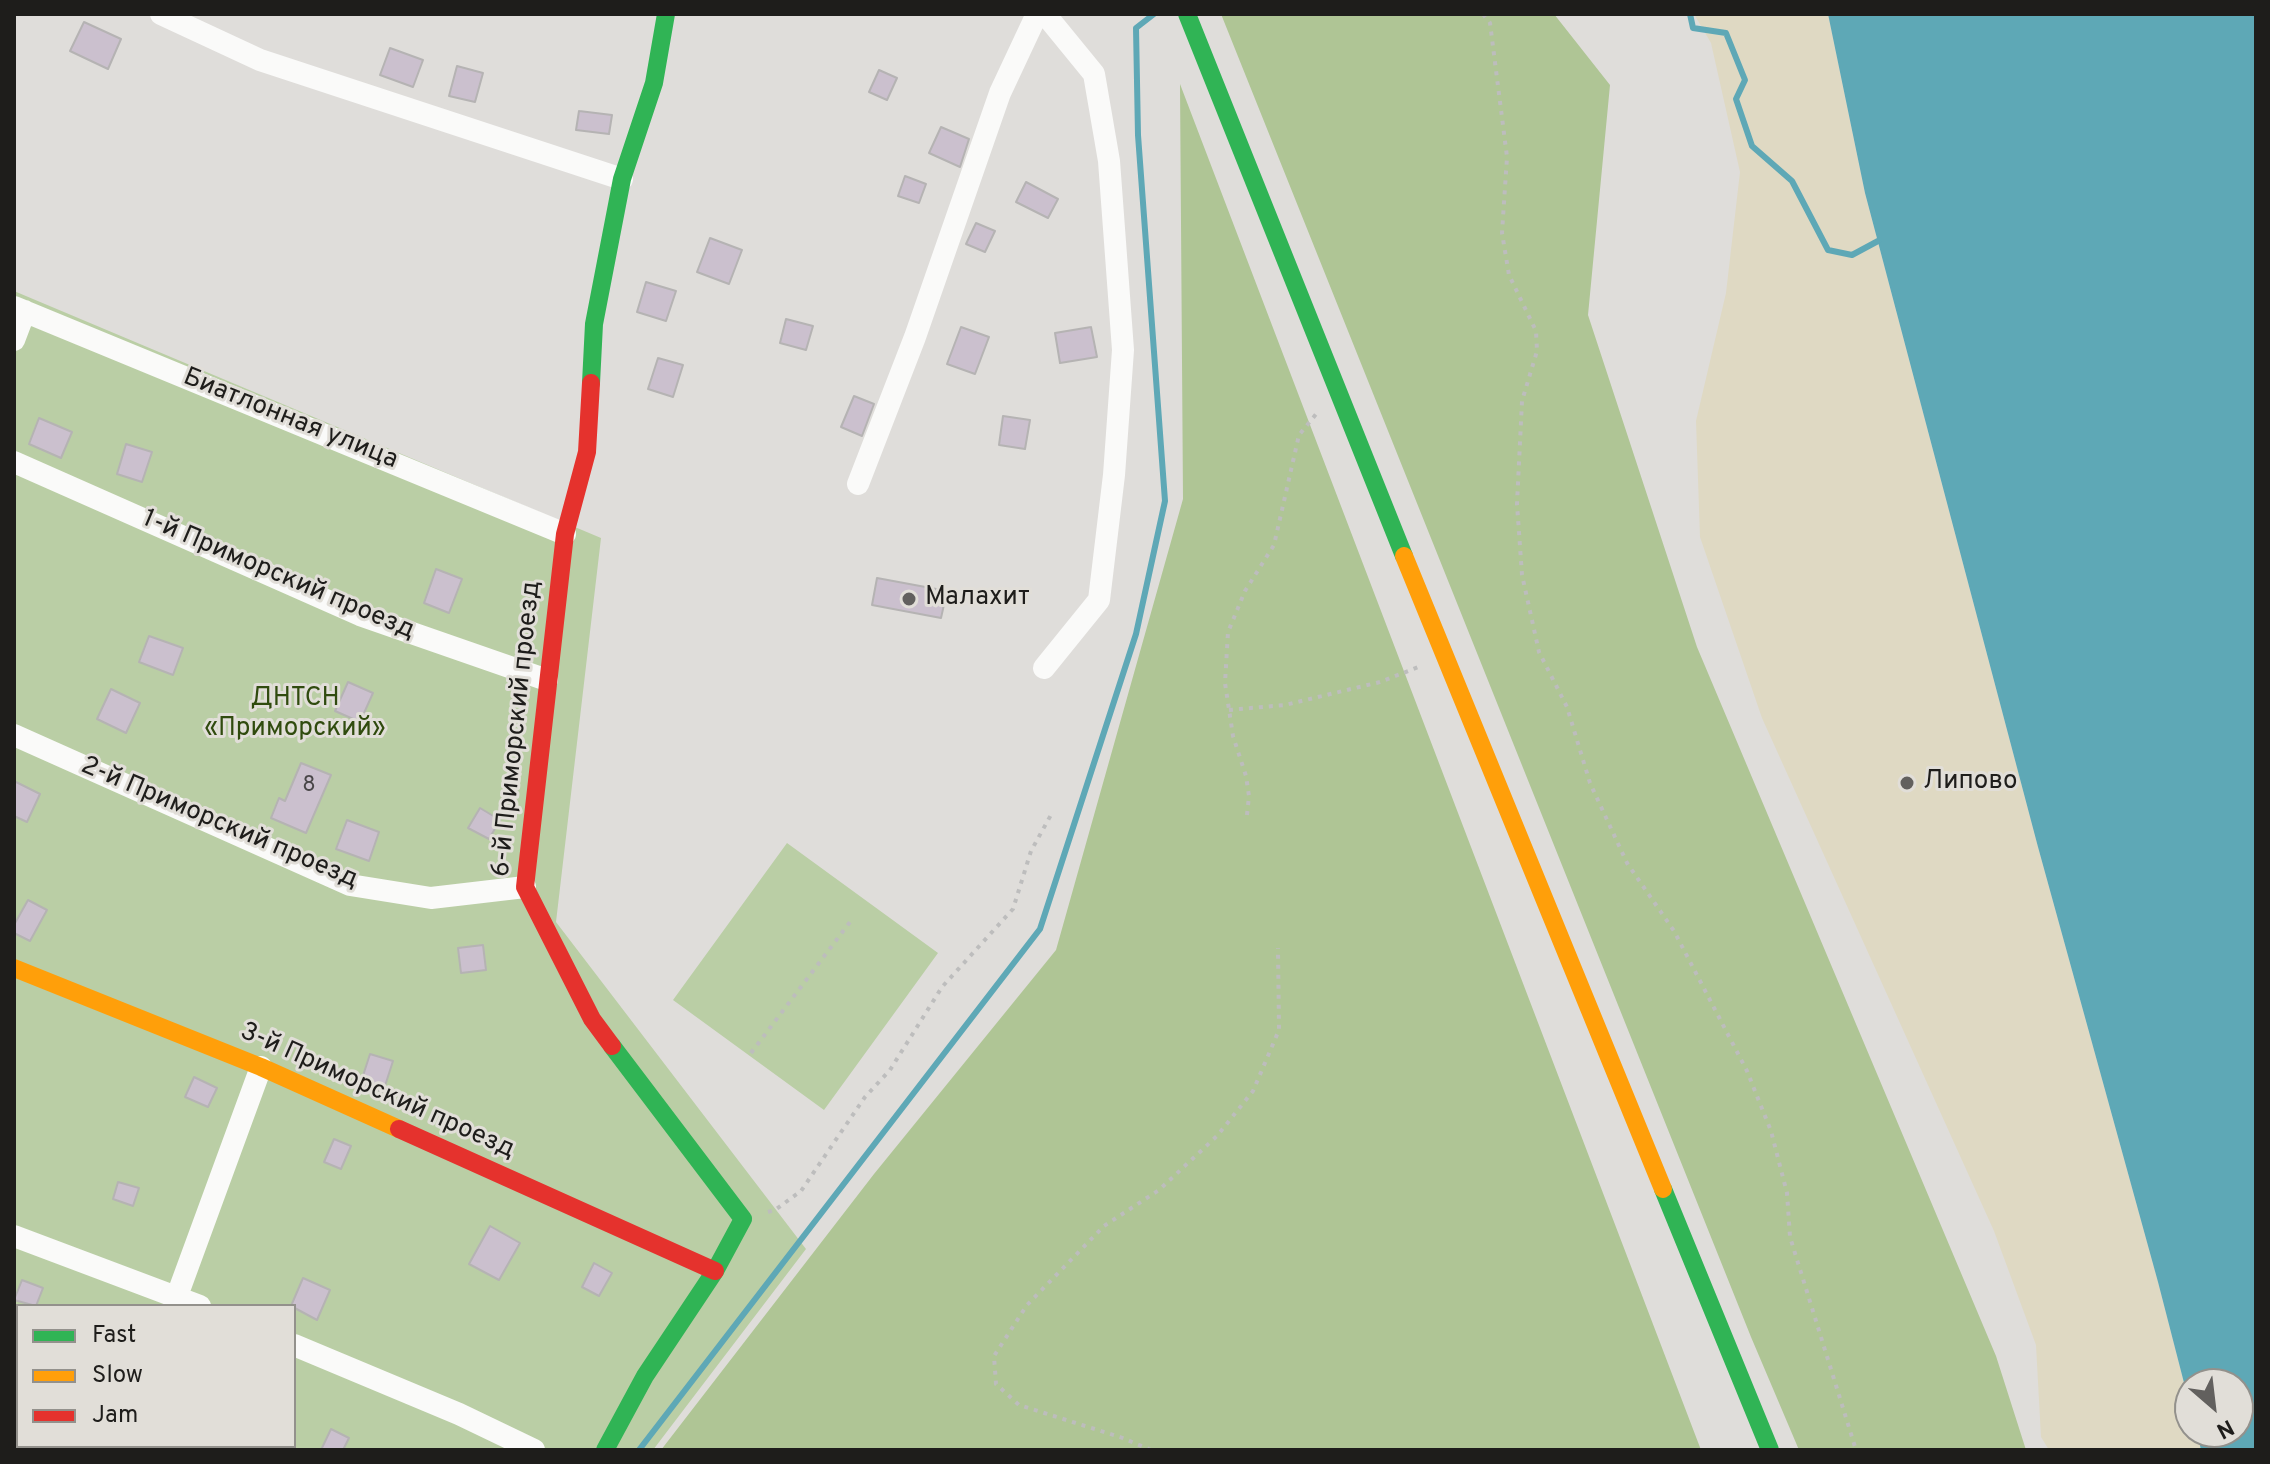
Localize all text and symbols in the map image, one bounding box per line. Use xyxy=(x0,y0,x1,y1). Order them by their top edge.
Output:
street label: Биатлонная улица xyxy=(178,363,402,477)
street label: 1-й Приморский проезд xyxy=(137,504,419,648)
street label: 6-й Приморский проезд xyxy=(487,579,549,879)
place label: Малахит xyxy=(925,583,1030,615)
marker: Малахит xyxy=(900,590,918,608)
park label: ДНТСН «Приморский» xyxy=(204,684,386,746)
street label: 2-й Приморский проезд xyxy=(76,751,362,897)
place label: Липово xyxy=(1923,767,2018,799)
house number: 8 xyxy=(302,774,316,800)
marker: Липово xyxy=(1898,774,1916,792)
street label: 3-й Приморский проезд xyxy=(235,1017,519,1167)
legend xyxy=(16,1304,296,1448)
text: Fast xyxy=(92,1321,136,1351)
text: Slow xyxy=(92,1361,143,1391)
north arrow xyxy=(2174,1368,2254,1448)
text: Jam xyxy=(92,1401,138,1431)
text: N xyxy=(2211,1412,2238,1443)

